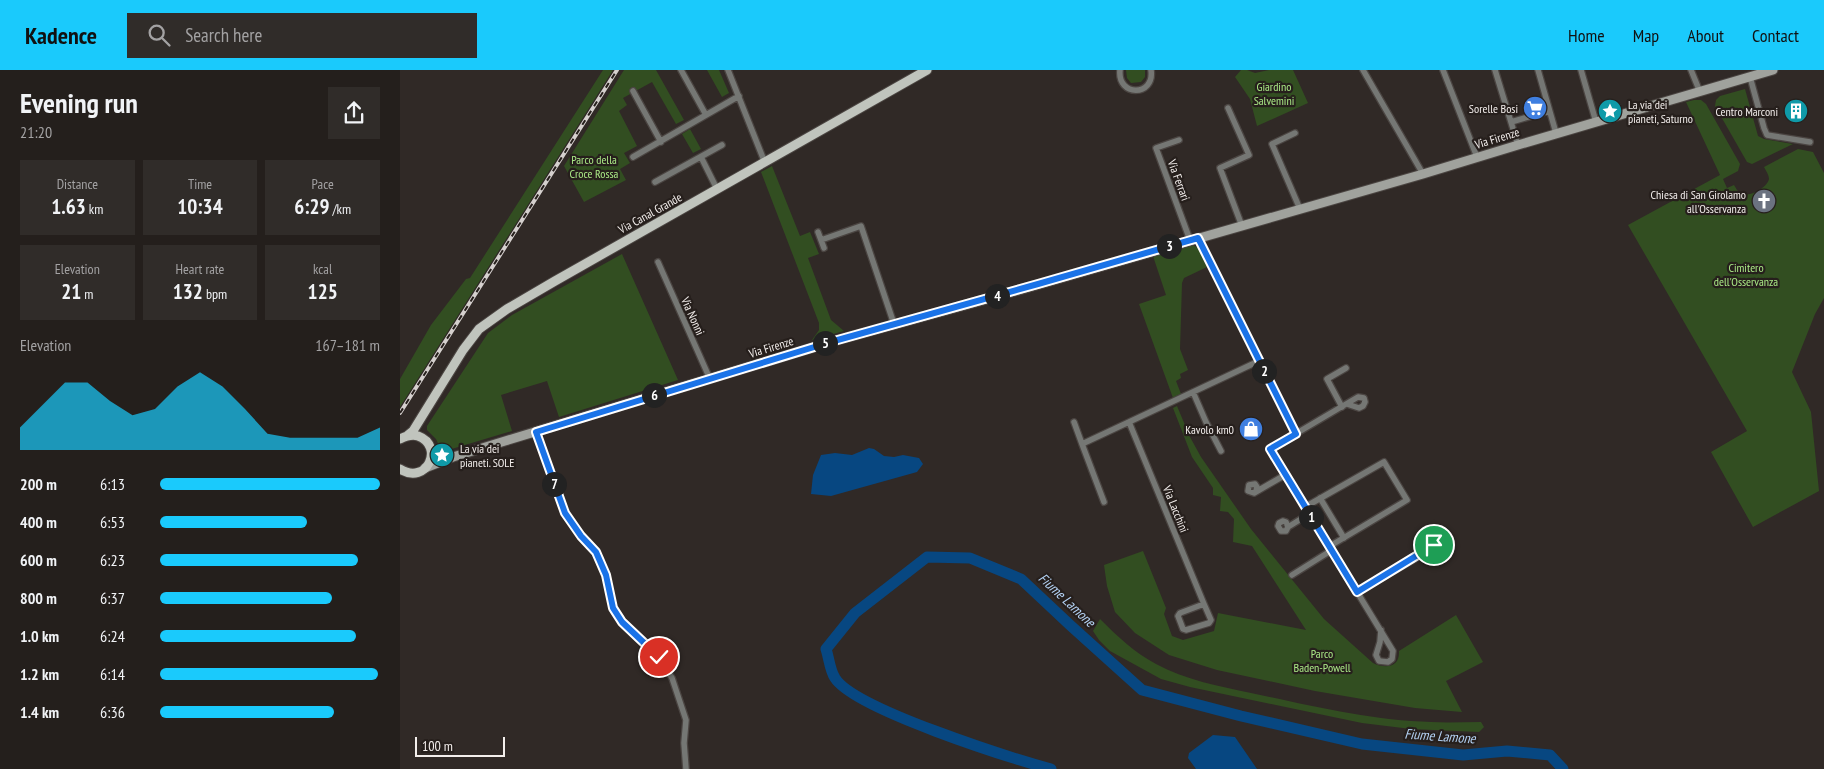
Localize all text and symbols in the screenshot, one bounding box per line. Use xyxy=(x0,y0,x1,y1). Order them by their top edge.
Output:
search box xyxy=(127,13,477,58)
text: Kadence xyxy=(25,20,97,51)
icon: search xyxy=(145,21,173,49)
text: Search here xyxy=(185,23,262,47)
text: Home xyxy=(1568,24,1605,47)
text: Map xyxy=(1633,24,1659,47)
text: About xyxy=(1687,24,1724,47)
text: Contact xyxy=(1752,24,1799,47)
park label: Giardino Salvemini xyxy=(1254,79,1294,108)
text: Evening run xyxy=(20,84,138,121)
button: share xyxy=(328,87,380,139)
supermarket icon: Sorelle Bosi xyxy=(1522,95,1548,121)
place label: La via dei pianeti, Saturno xyxy=(1628,97,1693,126)
place icon: La via dei pianeti, Saturno xyxy=(1597,98,1623,124)
building icon: Centro Marconi xyxy=(1783,98,1809,124)
place label: Sorelle Bosi xyxy=(1469,101,1518,116)
place label: Centro Marconi xyxy=(1715,104,1778,119)
text: 21:20 xyxy=(20,122,52,142)
street label: Via Firenze xyxy=(1472,124,1521,152)
park label: Parco della Croce Rossa xyxy=(570,152,619,181)
street label: Via Ferrari xyxy=(1164,156,1193,203)
text: Distance xyxy=(57,175,98,193)
text: Time xyxy=(188,175,212,193)
text: Pace xyxy=(312,175,334,193)
place label: Chiesa di San Girolamo all'Osservanza xyxy=(1651,187,1746,216)
church icon: Chiesa di San Girolamo all'Osservanza xyxy=(1751,188,1777,214)
street label: Via Canal Grande xyxy=(615,189,684,237)
text: 1.63 xyxy=(51,193,86,220)
text: 10:34 xyxy=(177,193,223,220)
text: 6:29 xyxy=(294,193,330,220)
text: km xyxy=(86,200,103,218)
text: /km xyxy=(330,200,351,218)
pin: 3 xyxy=(1156,234,1182,258)
text: 3 xyxy=(1166,237,1173,255)
text: Elevation xyxy=(55,260,100,278)
text: Heart rate xyxy=(176,260,224,278)
text: kcal xyxy=(313,260,332,278)
park label: Cimitero dell'Osservanza xyxy=(1714,260,1778,289)
text: 21 xyxy=(61,278,81,305)
text: 132 xyxy=(173,278,203,305)
text: 125 xyxy=(308,278,338,305)
pin: 4 xyxy=(984,284,1010,308)
text: m xyxy=(81,285,93,303)
text: bpm xyxy=(203,285,227,303)
text: 4 xyxy=(994,287,1001,305)
street label: Via Nonni xyxy=(678,294,708,337)
pin: 5 xyxy=(812,330,838,356)
street label: Via Firenze xyxy=(746,333,795,361)
text: 5 xyxy=(822,334,829,352)
text: Elevation xyxy=(20,335,71,355)
text: 167–181 m xyxy=(315,335,380,355)
pin: 2 xyxy=(1252,358,1276,384)
text: 2 xyxy=(1261,362,1268,380)
pin: 6 xyxy=(642,382,666,408)
text: 6 xyxy=(651,386,658,404)
shop icon: Kavolo km0 xyxy=(1238,416,1264,442)
place label: Kavolo km0 xyxy=(1185,422,1234,437)
place label: La via dei pianeti. SOLE xyxy=(460,441,515,470)
place icon: La via dei pianeti. SOLE xyxy=(429,442,455,468)
pin: 7 xyxy=(542,472,566,496)
text: 200 m xyxy=(20,474,57,494)
text: 6:13 xyxy=(100,474,125,494)
text: 7 xyxy=(551,475,558,493)
street label: Via Lacchini xyxy=(1159,482,1192,535)
pin: 1 xyxy=(1298,504,1324,530)
text: 1 xyxy=(1308,508,1315,526)
text: 400 m xyxy=(20,512,57,532)
text: 6:53 xyxy=(100,512,125,532)
pin xyxy=(1413,524,1455,566)
icon: arrive xyxy=(1420,531,1448,559)
text: 600 m xyxy=(20,550,57,570)
text: 6:23 xyxy=(100,550,125,570)
water label: Fiume Lamone xyxy=(1035,569,1100,632)
text: 800 m xyxy=(20,588,57,608)
text: 6:37 xyxy=(100,588,125,608)
text: 1.0 km xyxy=(20,626,59,646)
text: 6:24 xyxy=(100,626,125,646)
pin xyxy=(638,636,680,678)
icon: check xyxy=(645,643,673,671)
park label: Parco Baden-Powell xyxy=(1293,646,1351,675)
text: 1.2 km xyxy=(20,664,59,684)
text: 6:14 xyxy=(100,664,125,684)
text: 1.4 km xyxy=(20,702,59,722)
text: 6:36 xyxy=(100,702,125,722)
water label: Fiume Lamone xyxy=(1404,725,1477,748)
scale bar xyxy=(415,734,505,757)
text: 100 m xyxy=(422,737,453,755)

